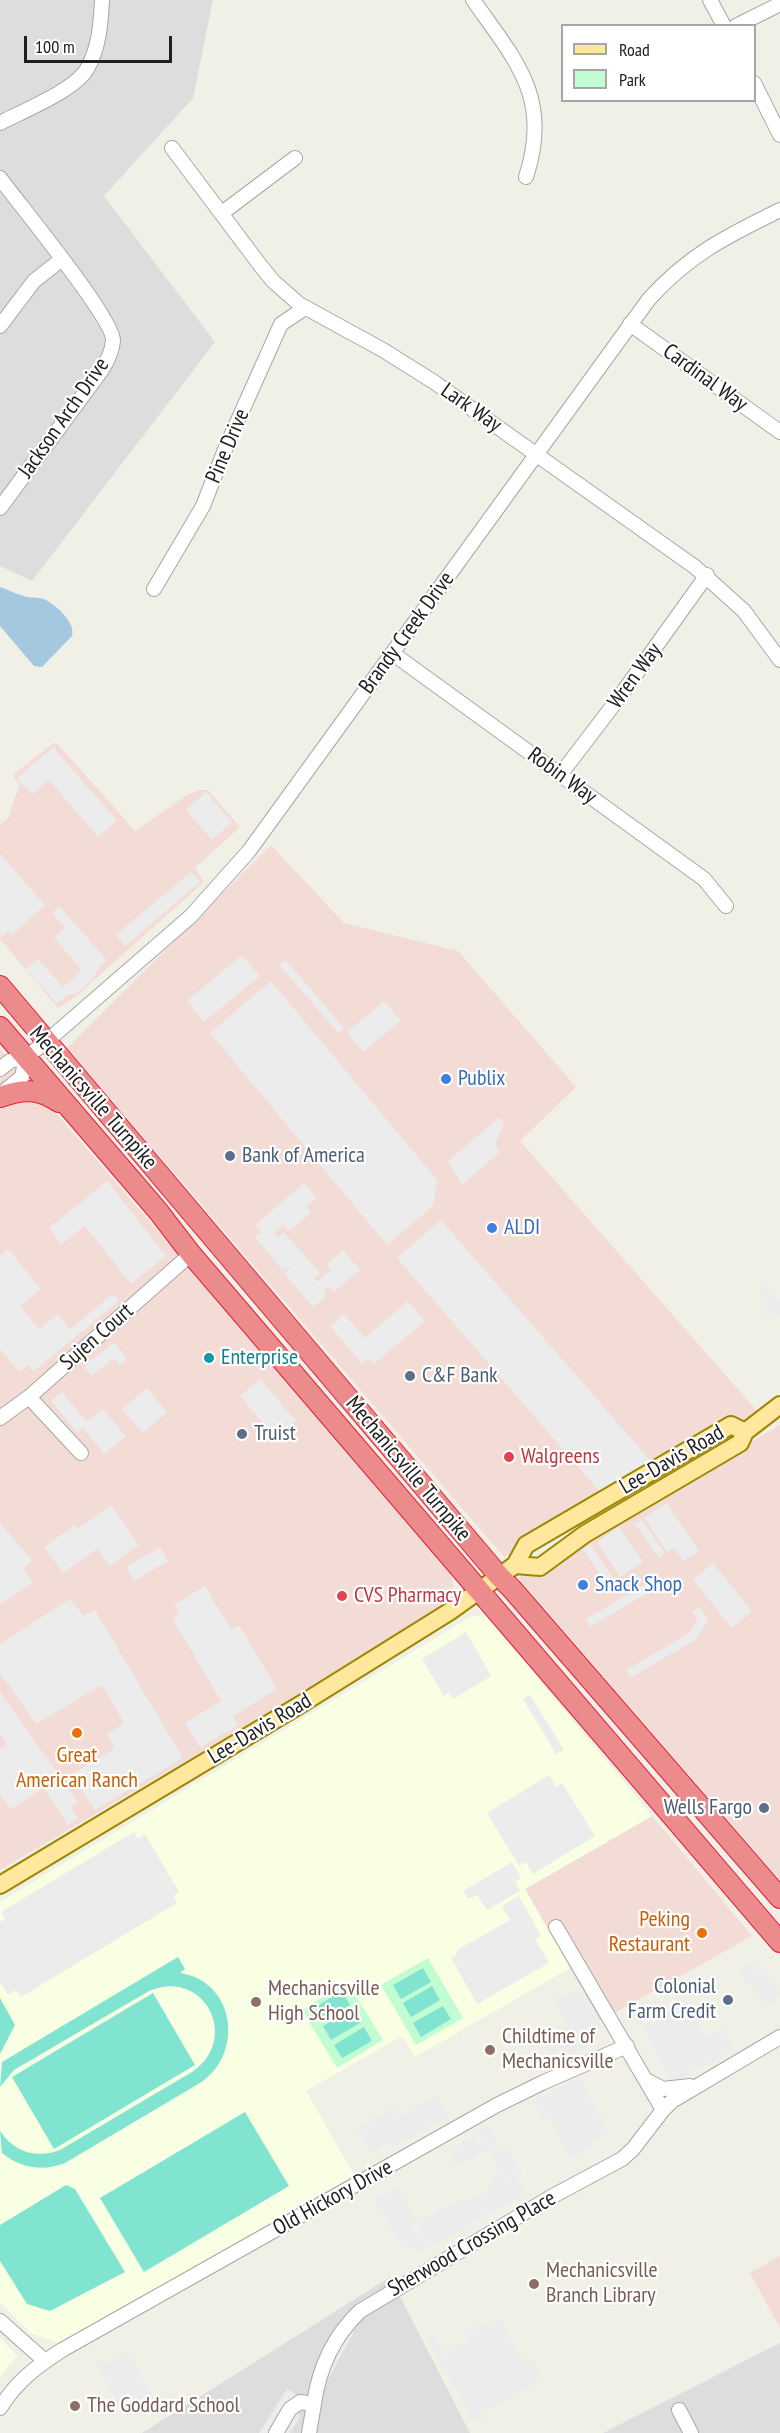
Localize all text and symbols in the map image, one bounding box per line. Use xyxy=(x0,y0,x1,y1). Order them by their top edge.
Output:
scale bar xyxy=(27,24,176,62)
legend xyxy=(561,24,756,102)
text: 100 m xyxy=(35,35,75,58)
text: Road xyxy=(619,38,650,61)
text: Park xyxy=(619,68,646,91)
street label: Cardinal Way xyxy=(657,338,753,418)
street label: Jackson Arch Drive xyxy=(13,353,115,483)
street label: Lark Way xyxy=(436,378,506,438)
street label: Pine Drive xyxy=(201,405,255,487)
street label: Brandy Creek Drive xyxy=(354,567,460,699)
street label: Wren Way xyxy=(602,638,668,714)
street label: Robin Way xyxy=(522,742,602,810)
street label: Mechanicsville Turnpike xyxy=(24,1021,162,1175)
place label: Publix xyxy=(458,1066,505,1092)
marker: Publix xyxy=(439,1072,453,1086)
place label: Bank of America xyxy=(242,1143,365,1169)
marker: Bank of America xyxy=(223,1149,237,1163)
place label: ALDI xyxy=(504,1215,540,1241)
marker: ALDI xyxy=(485,1221,499,1235)
street label: Sujen Court xyxy=(55,1298,139,1376)
place label: Enterprise xyxy=(221,1345,298,1371)
marker: Enterprise xyxy=(202,1351,216,1365)
place label: C&F Bank xyxy=(422,1363,498,1389)
marker: C&F Bank xyxy=(403,1369,417,1383)
street label: Mechanicsville Turnpike xyxy=(340,1391,476,1547)
street label: Lee-Davis Road xyxy=(615,1420,729,1500)
place label: Truist xyxy=(254,1421,296,1447)
marker: Truist xyxy=(235,1427,249,1441)
place label: Walgreens xyxy=(521,1444,600,1470)
marker: Walgreens xyxy=(502,1450,516,1464)
place label: Snack Shop xyxy=(595,1572,682,1598)
marker: Snack Shop xyxy=(576,1578,590,1592)
place label: CVS Pharmacy xyxy=(354,1583,461,1609)
marker: CVS Pharmacy xyxy=(335,1589,349,1603)
street label: Lee-Davis Road xyxy=(204,1688,316,1770)
marker: Great American Ranch xyxy=(70,1726,84,1740)
place label: Great American Ranch xyxy=(16,1743,138,1795)
place label: Wells Fargo xyxy=(664,1795,752,1821)
marker: Wells Fargo xyxy=(757,1801,771,1815)
place label: Peking Restaurant xyxy=(609,1907,690,1958)
marker: Peking Restaurant xyxy=(695,1926,709,1940)
place label: Colonial Farm Credit xyxy=(628,1974,716,2026)
place label: Mechanicsville High School xyxy=(268,1976,380,2028)
marker: Colonial Farm Credit xyxy=(721,1993,735,2007)
marker: Mechanicsville High School xyxy=(249,1995,263,2009)
place label: Childtime of Mechanicsville xyxy=(502,2024,614,2076)
marker: Childtime of Mechanicsville xyxy=(483,2043,497,2057)
street label: Old Hickory Drive xyxy=(269,2154,397,2242)
street label: Sherwood Crossing Place xyxy=(383,2185,561,2303)
place label: Mechanicsville Branch Library xyxy=(546,2258,658,2310)
marker: Mechanicsville Branch Library xyxy=(527,2277,541,2291)
place label: The Goddard School xyxy=(87,2393,240,2419)
marker: The Goddard School xyxy=(68,2399,82,2413)

